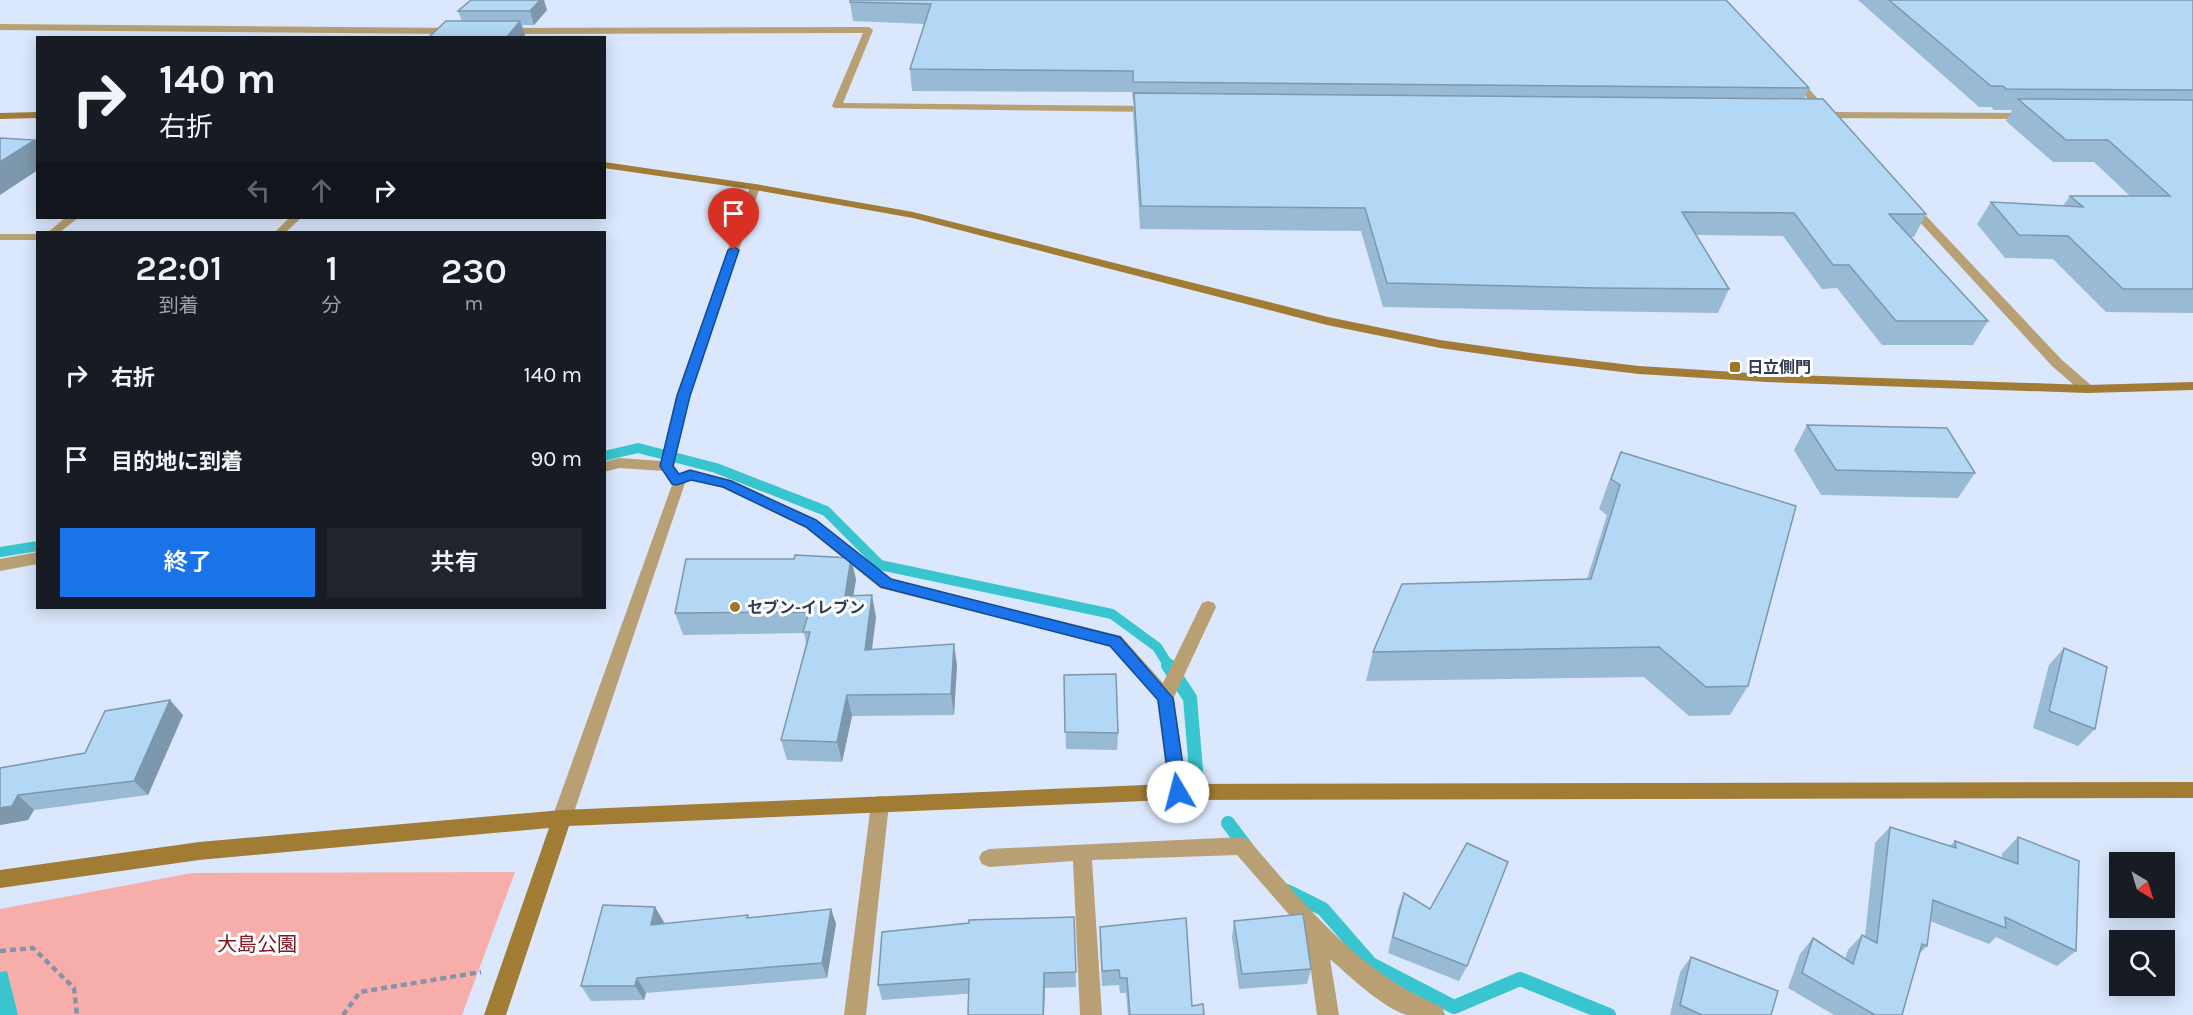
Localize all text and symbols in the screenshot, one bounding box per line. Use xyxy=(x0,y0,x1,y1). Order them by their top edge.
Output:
text: 140 m xyxy=(159,54,276,104)
icon: right xyxy=(60,60,138,138)
text: 右折 xyxy=(159,111,213,143)
icon: left xyxy=(242,174,275,207)
icon: ahead xyxy=(305,174,338,207)
icon: right xyxy=(368,174,401,207)
pin xyxy=(708,188,759,250)
icon: arrive xyxy=(717,197,750,230)
text: 22:01 xyxy=(135,247,223,289)
text: 1 xyxy=(325,247,338,289)
text: 230 xyxy=(441,250,507,292)
text: m xyxy=(464,292,483,315)
text: 到着 xyxy=(159,294,199,317)
text: 分 xyxy=(322,294,342,317)
place label: 日立側門 xyxy=(1747,358,1811,377)
icon: right xyxy=(60,359,93,392)
marker: 日立側門 xyxy=(1728,360,1742,374)
text: 140 m xyxy=(524,362,582,388)
text: 右折 xyxy=(111,365,155,391)
icon: arrive xyxy=(60,443,93,476)
text: 90 m xyxy=(530,446,582,472)
text: 目的地に到着 xyxy=(111,449,243,475)
button: 終了 xyxy=(60,528,315,597)
button: 共有 xyxy=(327,528,582,597)
place label: セブン-イレブン xyxy=(747,598,865,617)
marker: セブン-イレブン xyxy=(728,600,742,614)
position arrow xyxy=(1146,760,1210,824)
north arrow xyxy=(2109,852,2175,918)
map controls xyxy=(2109,852,2175,996)
button: search xyxy=(2109,930,2175,996)
park label: 大島公園 xyxy=(217,933,297,956)

